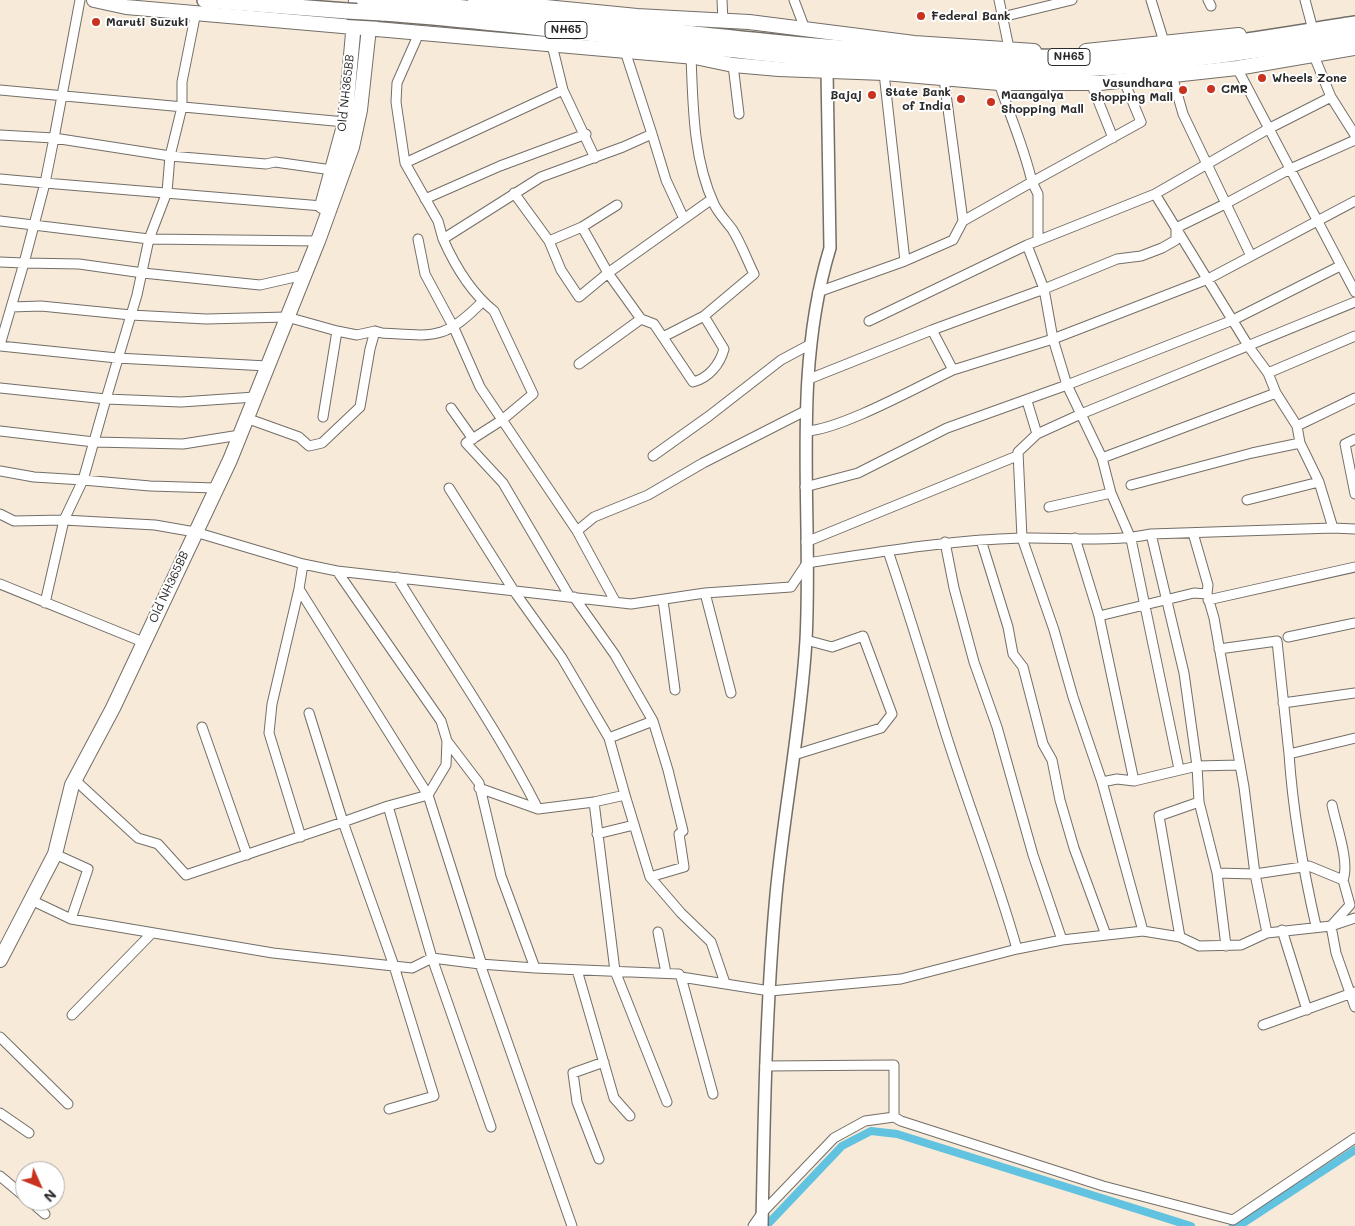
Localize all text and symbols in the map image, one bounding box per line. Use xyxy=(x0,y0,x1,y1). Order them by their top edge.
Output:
place label: Federal Bank xyxy=(931,9,1011,23)
marker: Federal Bank xyxy=(915,10,927,22)
place label: Maruti Suzuki xyxy=(106,15,188,29)
marker: Maruti Suzuki xyxy=(90,16,102,28)
road number: NH65 xyxy=(545,22,587,38)
road number: NH65 xyxy=(1048,48,1090,66)
street label: Old NH365BB xyxy=(335,54,357,132)
place label: Wheels Zone xyxy=(1272,71,1347,85)
marker: Wheels Zone xyxy=(1256,72,1268,84)
place label: Vasundhara Shopping Mall xyxy=(1090,76,1173,104)
place label: CMR xyxy=(1221,82,1248,96)
marker: CMR xyxy=(1205,83,1217,95)
marker: Vasundhara Shopping Mall xyxy=(1177,84,1189,96)
place label: State Bank of India xyxy=(885,85,951,113)
place label: Bajaj xyxy=(830,88,862,102)
place label: Maangalya Shopping Mall xyxy=(1001,88,1084,116)
marker: Bajaj xyxy=(866,89,878,101)
marker: State Bank of India xyxy=(955,93,967,105)
marker: Maangalya Shopping Mall xyxy=(985,96,997,108)
street label: Old NH365BB xyxy=(146,549,192,625)
north arrow xyxy=(15,1161,65,1211)
text: N xyxy=(40,1186,61,1206)

